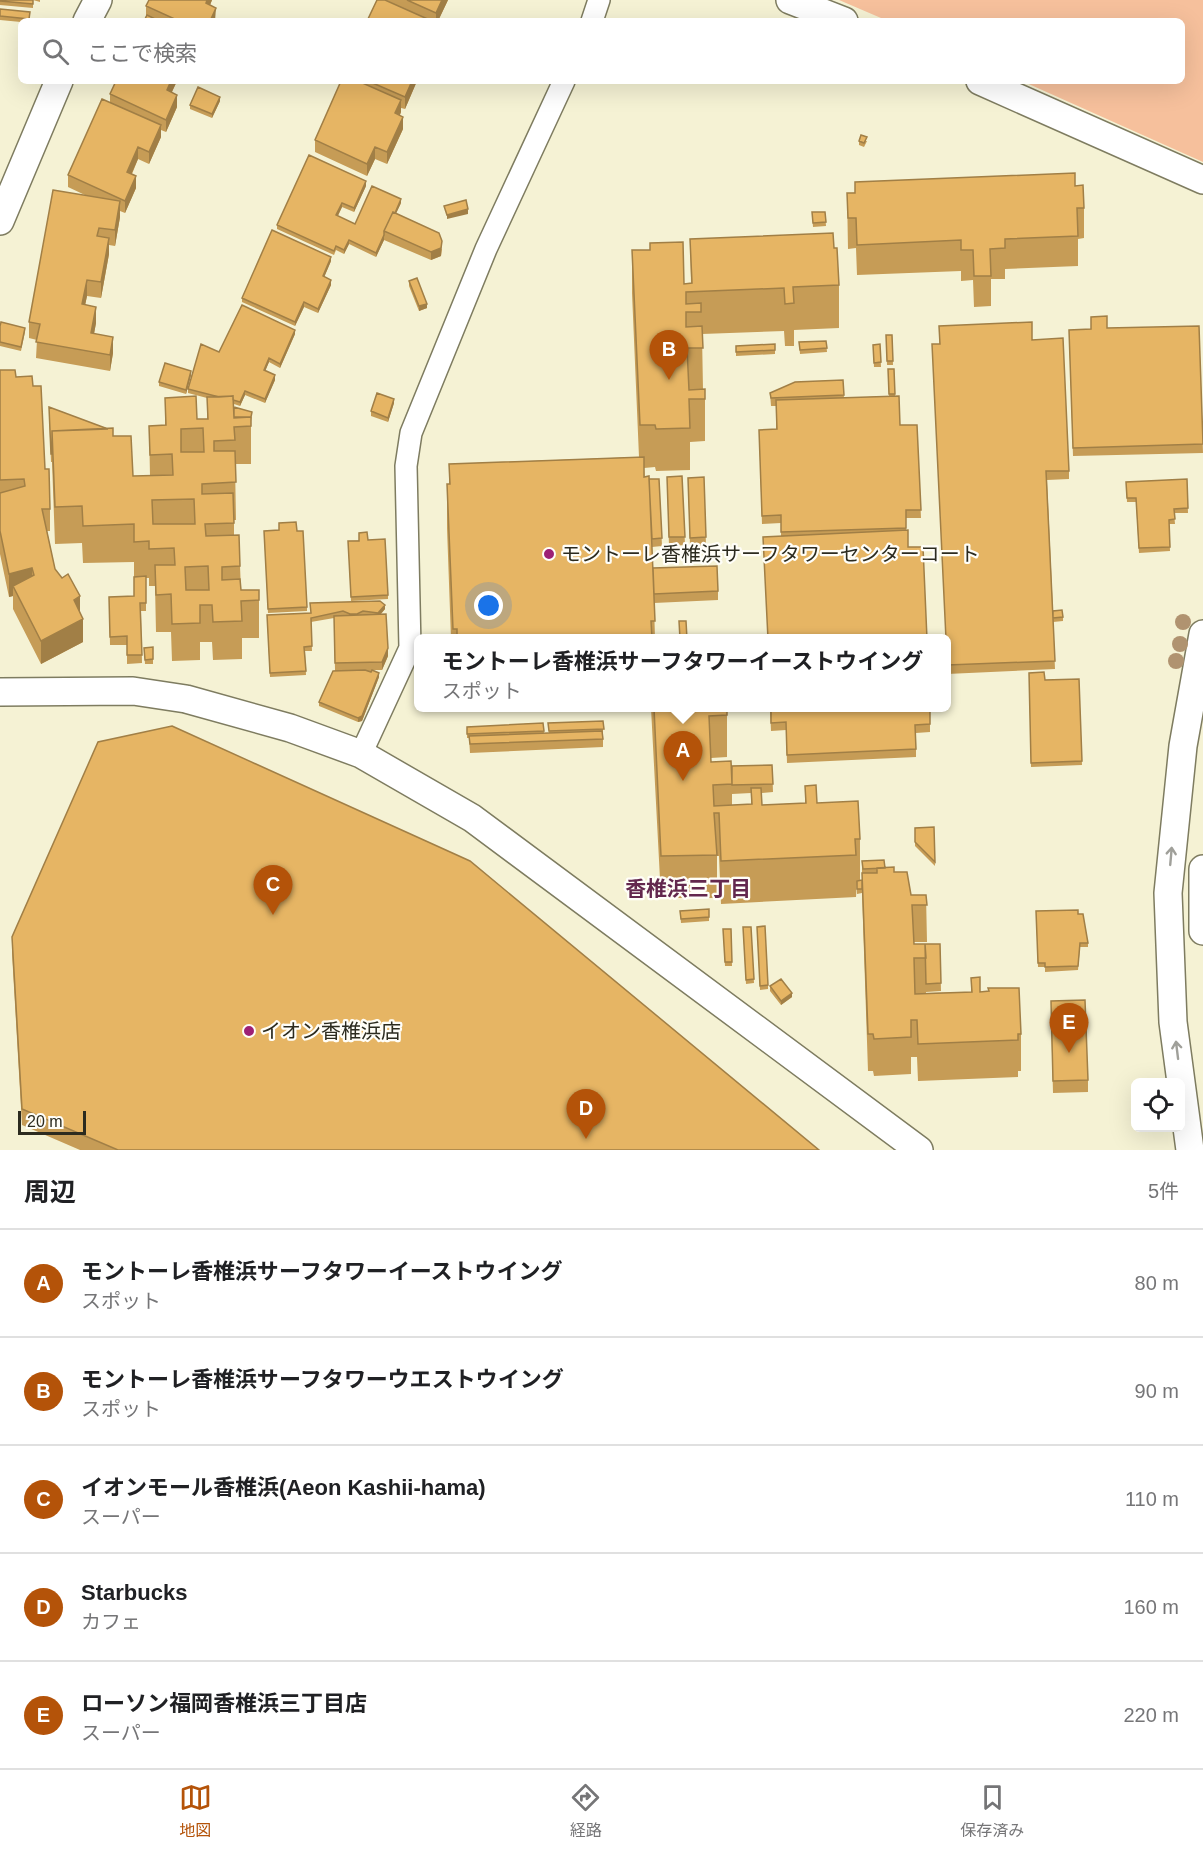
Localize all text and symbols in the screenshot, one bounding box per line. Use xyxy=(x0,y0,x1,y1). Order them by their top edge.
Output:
search box xyxy=(18,18,1185,84)
icon: search xyxy=(39,35,72,68)
text: ここで検索 xyxy=(87,41,197,66)
pin: B xyxy=(650,330,688,380)
place label: モントーレ香椎浜サーフタワーセンターコート xyxy=(561,543,980,565)
marker: モントーレ香椎浜サーフタワーセンターコート xyxy=(542,547,556,561)
your location xyxy=(474,591,503,620)
popup xyxy=(414,634,951,712)
text: モントーレ香椎浜サーフタワーイーストウイング xyxy=(442,649,923,674)
text: スポット xyxy=(442,680,522,702)
pin: A xyxy=(664,732,702,781)
one-way arrow xyxy=(1166,846,1177,866)
pin: C xyxy=(254,866,292,915)
district label: 香椎浜三丁目 xyxy=(625,877,751,900)
pin: E xyxy=(1050,1004,1088,1053)
place label: イオン香椎浜店 xyxy=(261,1020,401,1042)
marker: イオン香椎浜店 xyxy=(242,1024,256,1038)
one-way arrow xyxy=(1171,1041,1182,1061)
map controls xyxy=(1131,1078,1185,1132)
button: locate xyxy=(1131,1078,1185,1132)
pin: D xyxy=(566,1090,606,1139)
scale bar xyxy=(18,1108,86,1136)
text: 20 m xyxy=(27,1113,63,1130)
text: 周辺 xyxy=(24,1177,76,1207)
text: 5件 xyxy=(1148,1180,1179,1202)
text: モントーレ香椎浜サーフタワーイーストウイング xyxy=(81,1259,563,1284)
text: A xyxy=(36,1272,51,1294)
text: 80 m xyxy=(1135,1272,1179,1294)
text: スポット xyxy=(81,1290,161,1312)
text: モントーレ香椎浜サーフタワーウエストウイング xyxy=(81,1367,564,1392)
text: B xyxy=(36,1380,51,1402)
text: 90 m xyxy=(1135,1380,1179,1402)
text: スポット xyxy=(81,1398,161,1420)
text: イオンモール香椎浜(Aeon Kashii-hama) xyxy=(81,1475,486,1500)
text: C xyxy=(36,1488,51,1510)
text: 110 m xyxy=(1125,1488,1179,1510)
text: スーパー xyxy=(81,1506,161,1528)
text: Starbucks xyxy=(81,1580,187,1605)
text: D xyxy=(36,1596,51,1618)
text: 160 m xyxy=(1123,1596,1179,1618)
text: カフェ xyxy=(81,1611,141,1633)
text: ローソン福岡香椎浜三丁目店 xyxy=(81,1691,367,1716)
text: E xyxy=(37,1704,50,1726)
text: 220 m xyxy=(1123,1704,1179,1726)
text: スーパー xyxy=(81,1722,161,1744)
tab: 地図 xyxy=(179,1781,212,1841)
tab: 経路 xyxy=(569,1781,602,1841)
tab: 保存済み xyxy=(960,1781,1024,1841)

